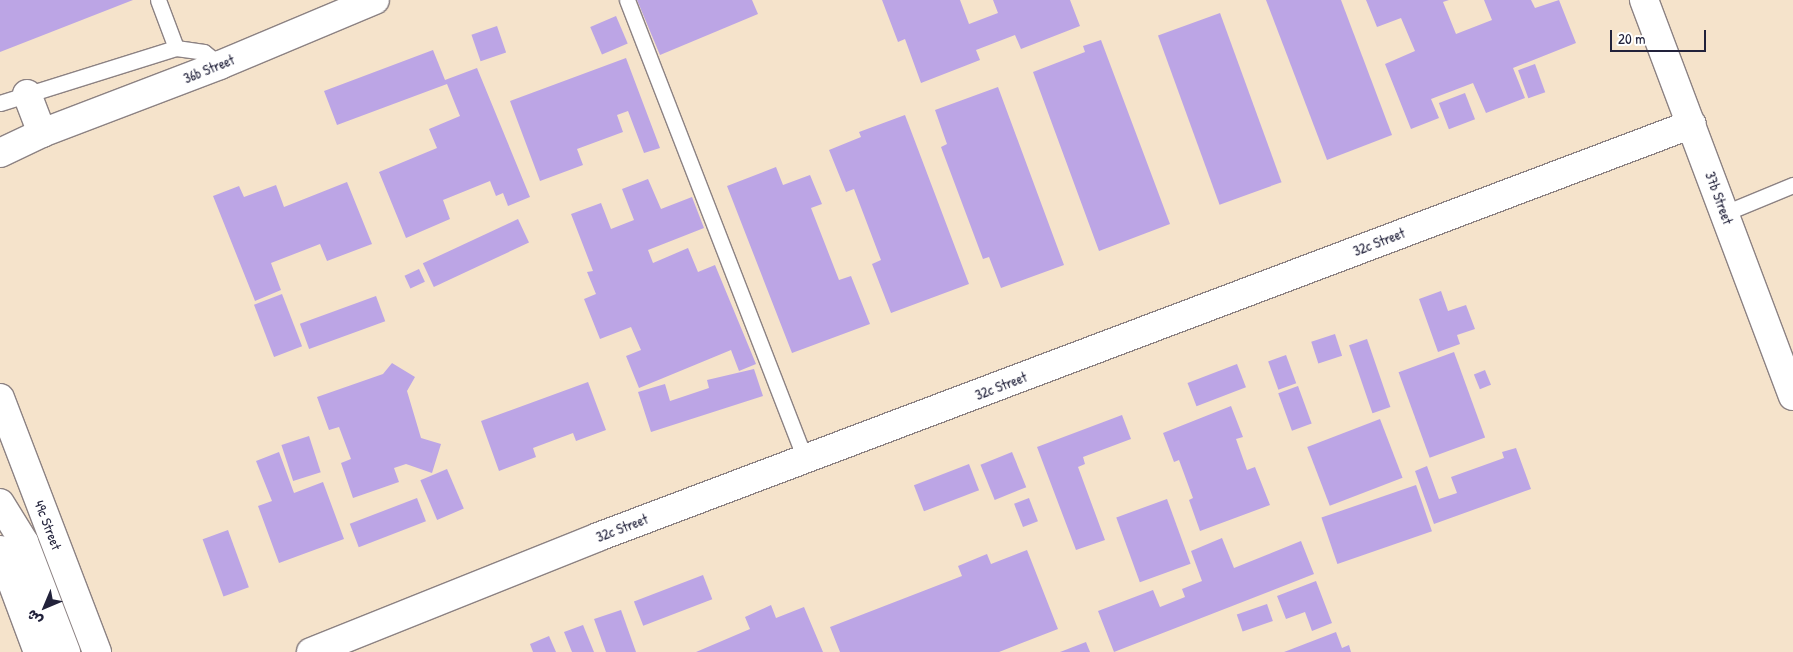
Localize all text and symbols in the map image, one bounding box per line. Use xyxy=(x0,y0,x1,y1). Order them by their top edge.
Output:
scale bar xyxy=(1613,20,1709,52)
text: 20 m xyxy=(1618,28,1645,49)
street label: 36b Street xyxy=(181,51,237,87)
street label: 37b Street xyxy=(1702,169,1736,227)
street label: 32c Street xyxy=(1351,224,1407,260)
street label: 32c Street xyxy=(973,368,1029,404)
street label: 49c Street xyxy=(31,498,65,552)
street label: 32c Street xyxy=(594,510,650,546)
north arrow xyxy=(20,582,70,632)
text: ش xyxy=(22,606,46,630)

